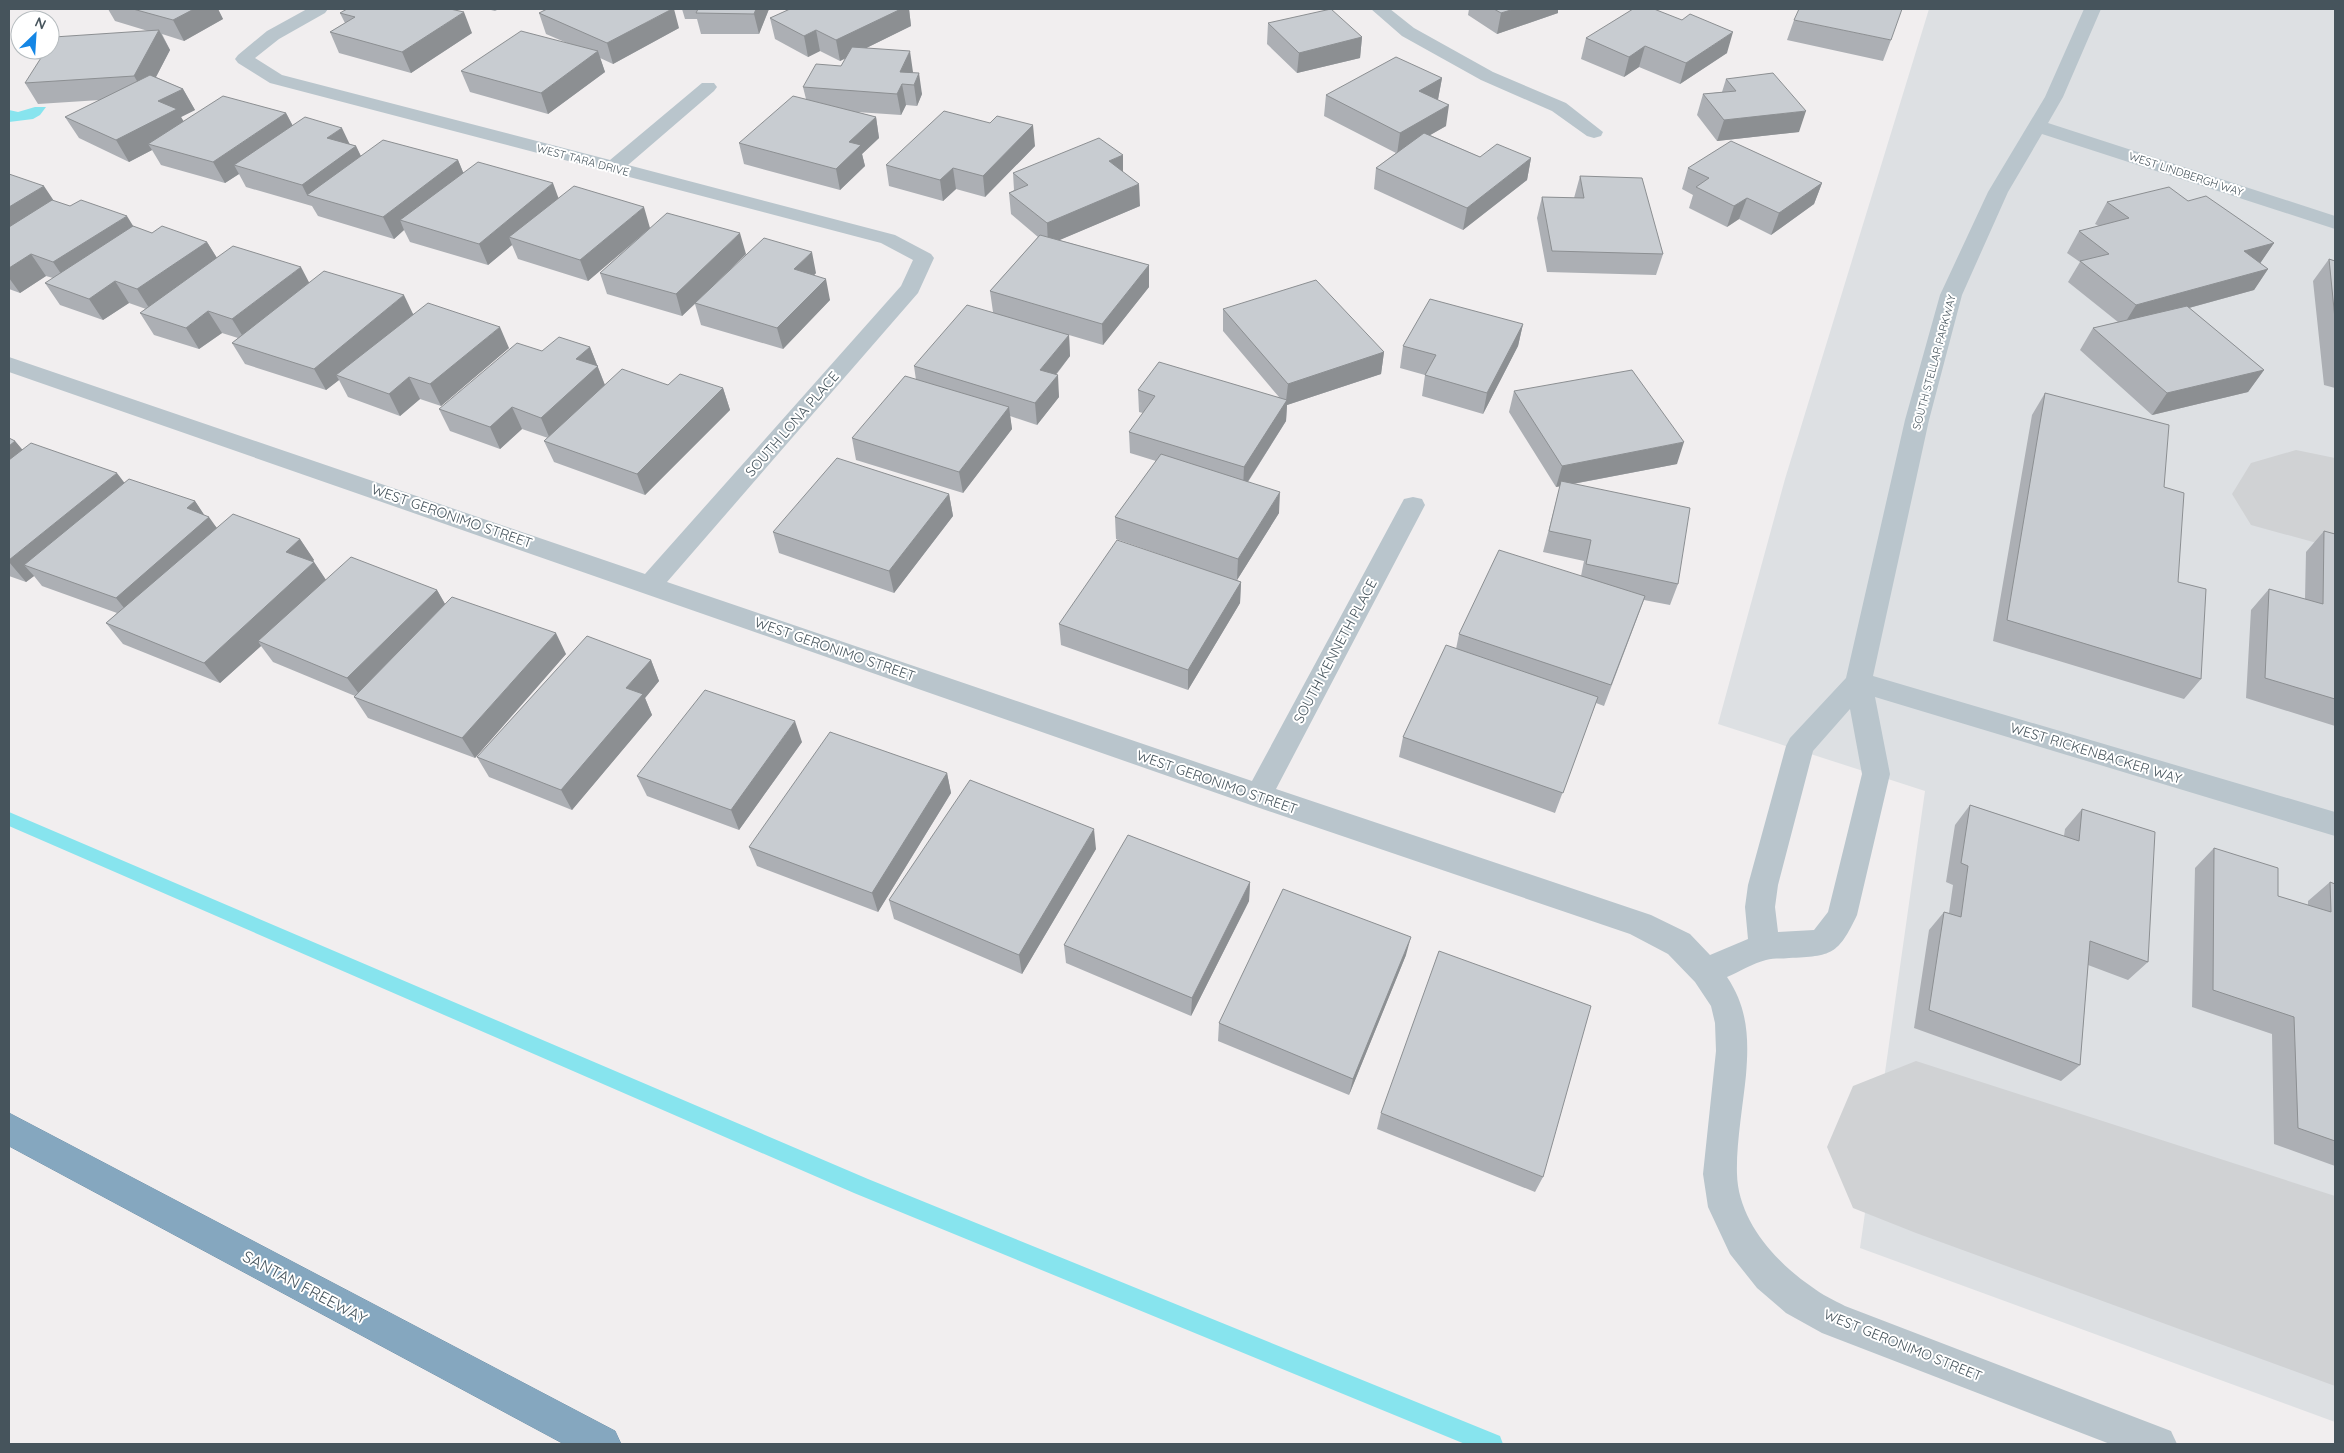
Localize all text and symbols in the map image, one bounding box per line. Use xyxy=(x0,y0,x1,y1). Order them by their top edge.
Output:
north arrow xyxy=(10,10,60,60)
text: N xyxy=(32,13,49,34)
street label: WEST TARA DRIVE xyxy=(535,141,631,179)
street label: WEST LINDBERGH WAY xyxy=(2127,149,2245,199)
street label: SOUTH STELLAR PARKWAY xyxy=(1909,293,1959,431)
street label: SOUTH LONA PLACE xyxy=(741,368,843,480)
street label: WEST GERONIMO STREET xyxy=(369,480,535,552)
street label: SOUTH KENNETH PLACE xyxy=(1289,576,1381,726)
street label: WEST GERONIMO STREET xyxy=(752,613,918,685)
street label: WEST RICKENBACKER WAY xyxy=(2008,718,2184,788)
street label: WEST GERONIMO STREET xyxy=(1134,746,1300,818)
street label: SANTAN FREEWAY xyxy=(239,1246,371,1328)
street label: WEST GERONIMO STREET xyxy=(1821,1305,1985,1385)

